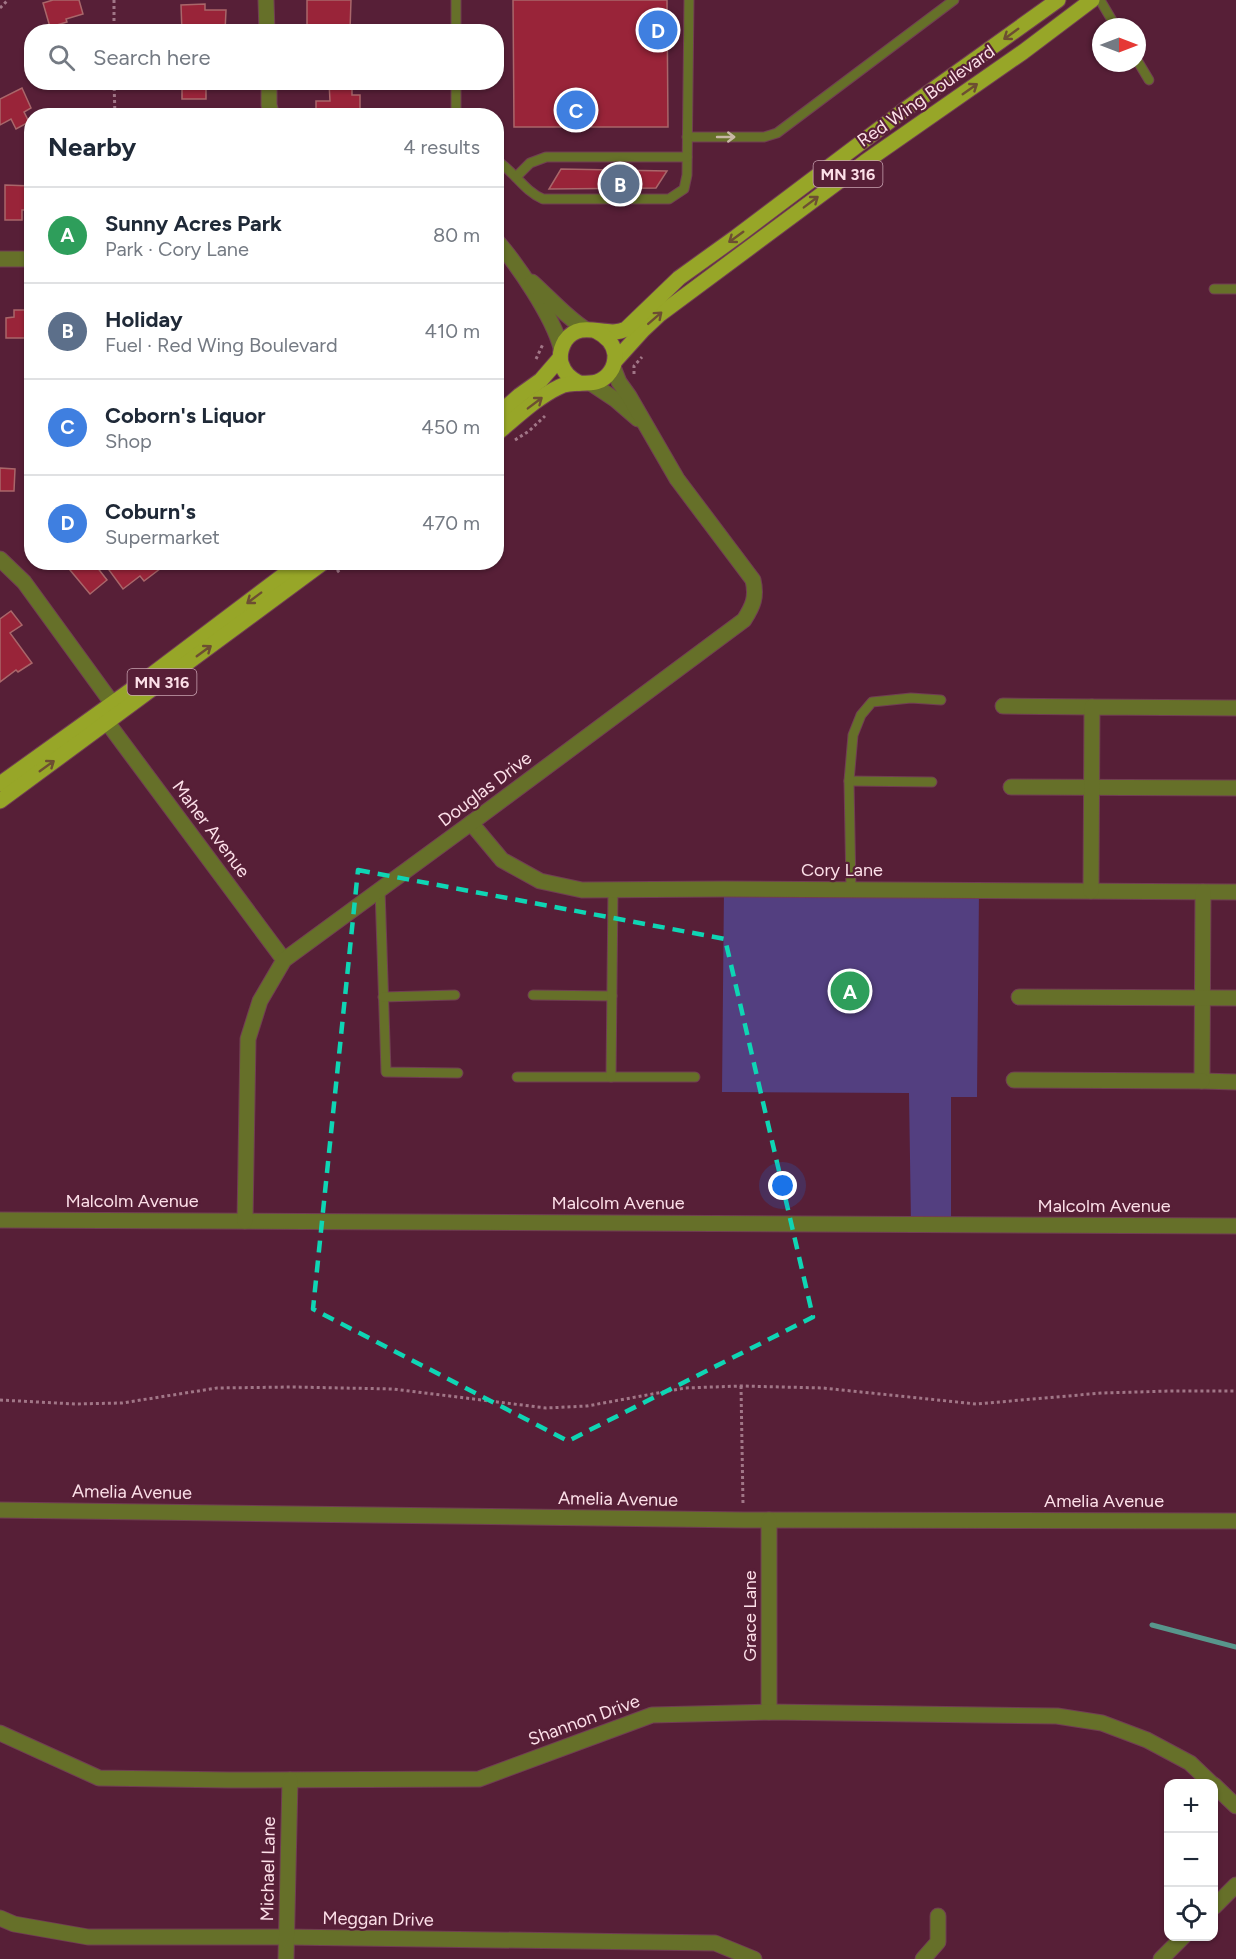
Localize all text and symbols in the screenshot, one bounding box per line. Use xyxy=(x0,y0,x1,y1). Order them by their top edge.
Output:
pin: D xyxy=(638,8,678,52)
north arrow xyxy=(1092,18,1146,72)
search box xyxy=(24,24,504,90)
one-way arrow xyxy=(1003,28,1019,40)
street label: Red Wing Boulevard xyxy=(853,40,999,152)
icon: search xyxy=(45,41,78,74)
text: Search here xyxy=(93,44,211,71)
one-way arrow xyxy=(962,83,978,95)
pin: C xyxy=(556,88,596,132)
text: Nearby xyxy=(48,131,136,163)
one-way arrow xyxy=(715,131,735,143)
text: 4 results xyxy=(403,135,480,159)
road number: MN 316 xyxy=(814,161,882,187)
pin: B xyxy=(600,162,640,207)
one-way arrow xyxy=(803,195,819,208)
text: Sunny Acres Park xyxy=(105,210,282,237)
text: A xyxy=(60,223,75,247)
text: 80 m xyxy=(433,223,480,247)
one-way arrow xyxy=(728,231,744,243)
text: Park · Cory Lane xyxy=(105,237,249,261)
text: Holiday xyxy=(105,306,183,333)
one-way arrow xyxy=(647,311,662,325)
text: B xyxy=(61,319,74,343)
text: 410 m xyxy=(425,319,480,343)
text: Fuel · Red Wing Boulevard xyxy=(105,333,338,357)
one-way arrow xyxy=(527,397,543,410)
text: Coborn's Liquor xyxy=(105,402,266,429)
text: C xyxy=(60,415,75,439)
text: 450 m xyxy=(421,415,480,439)
text: Shop xyxy=(105,429,152,453)
text: Coburn's xyxy=(105,498,196,525)
text: D xyxy=(61,511,75,535)
text: 470 m xyxy=(422,511,480,535)
text: Supermarket xyxy=(105,525,220,549)
one-way arrow xyxy=(246,591,262,604)
one-way arrow xyxy=(196,644,212,657)
road number: MN 316 xyxy=(128,669,196,695)
street label: Douglas Drive xyxy=(434,747,536,831)
one-way arrow xyxy=(39,760,55,773)
street label: Maher Avenue xyxy=(167,776,255,882)
street label: Cory Lane xyxy=(801,859,883,881)
pin: A xyxy=(830,968,870,1014)
your location xyxy=(768,1171,797,1200)
street label: Malcolm Avenue xyxy=(65,1190,199,1212)
street label: Malcolm Avenue xyxy=(551,1192,685,1214)
street label: Malcolm Avenue xyxy=(1037,1195,1171,1217)
street label: Amelia Avenue xyxy=(72,1480,192,1504)
street label: Amelia Avenue xyxy=(558,1487,678,1511)
street label: Amelia Avenue xyxy=(1044,1490,1164,1512)
street label: Grace Lane xyxy=(739,1570,761,1662)
street label: Shannon Drive xyxy=(525,1690,643,1750)
map controls xyxy=(1164,1779,1218,1941)
button: + xyxy=(1164,1779,1218,1833)
street label: Michael Lane xyxy=(256,1816,280,1922)
button: − xyxy=(1164,1833,1218,1887)
button: locate xyxy=(1164,1887,1218,1941)
street label: Meggan Drive xyxy=(322,1907,434,1931)

